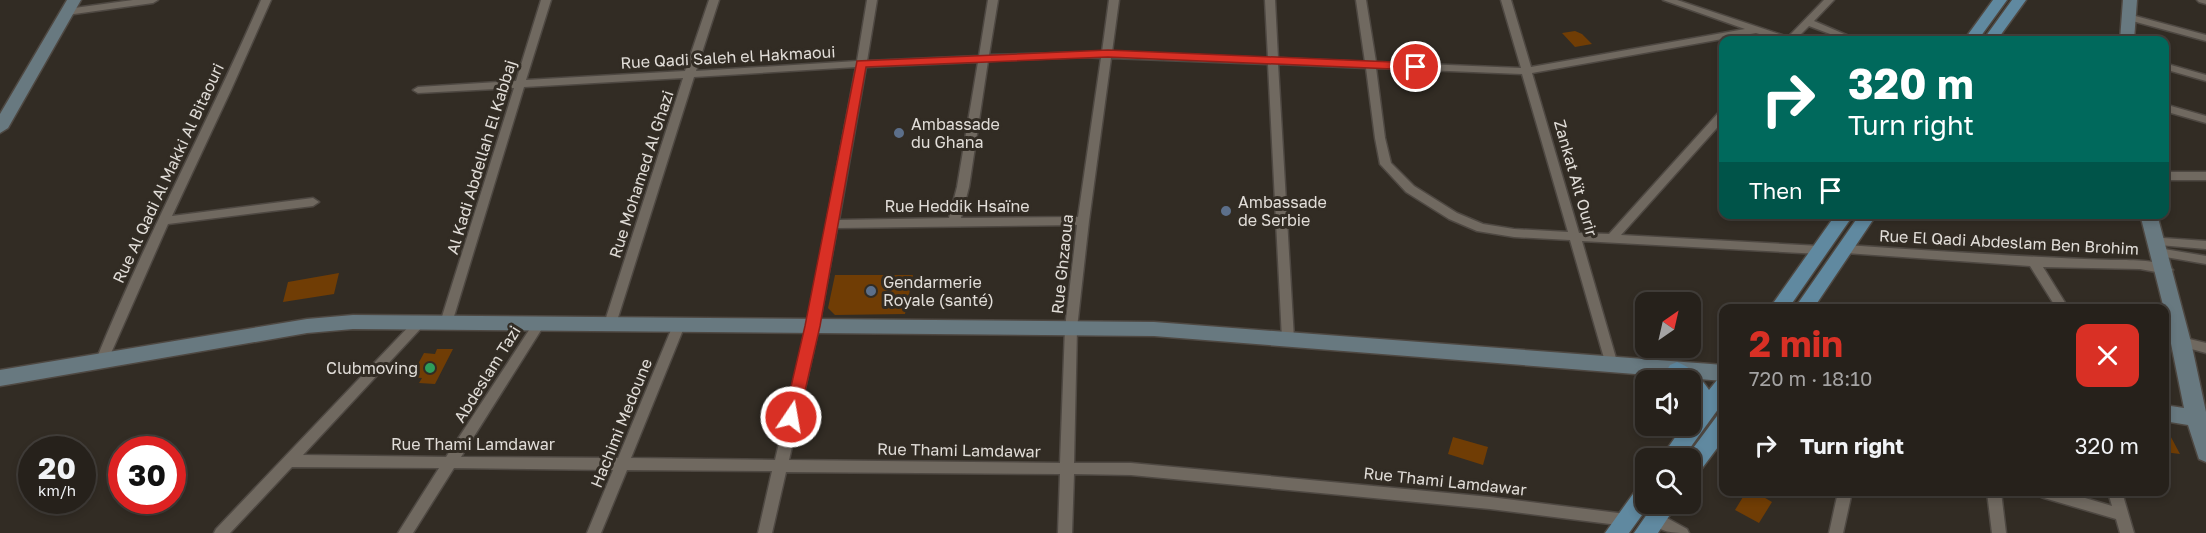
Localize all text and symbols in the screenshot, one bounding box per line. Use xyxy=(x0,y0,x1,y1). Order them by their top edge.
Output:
street label: Rue Qadi Saleh el Hakmaoui xyxy=(620,41,836,73)
pin xyxy=(1390,41,1441,92)
icon: arrive xyxy=(1399,50,1432,83)
street label: Al Kadi Abdellah El Kabbaj xyxy=(442,57,520,257)
text: 320 m xyxy=(1848,58,1974,108)
street label: Rue Al Qadi Al Makki Al Bitaouri xyxy=(108,60,228,286)
icon: right xyxy=(1749,60,1827,138)
street label: Rue Mohamed Al Ghazi xyxy=(604,88,678,260)
text: Turn right xyxy=(1848,109,1974,141)
place label: Ambassade du Ghana xyxy=(911,114,1000,152)
street label: Zankat Aït Ourir xyxy=(1550,117,1602,239)
marker: Ambassade du Ghana xyxy=(892,126,906,140)
icon: arrive xyxy=(1814,174,1847,207)
text: Then xyxy=(1749,177,1802,204)
place label: Ambassade de Serbie xyxy=(1238,192,1327,230)
street label: Rue Heddik Hsaïne xyxy=(884,196,1030,216)
marker: Ambassade de Serbie xyxy=(1219,204,1233,218)
street label: Rue Ghzaoua xyxy=(1047,213,1077,315)
street label: Rue El Qadi Abdeslam Ben Brohim xyxy=(1878,225,2140,259)
place label: Gendarmerie Royale (santé) xyxy=(883,272,994,310)
marker: Gendarmerie Royale (santé) xyxy=(864,284,878,298)
north arrow xyxy=(1635,292,1701,358)
map controls xyxy=(1635,292,1701,514)
street label: Abdeslam Tazi xyxy=(449,322,525,426)
text: 2 min xyxy=(1749,322,1843,365)
button: close xyxy=(2076,324,2139,387)
street label: Hachimi Medoune xyxy=(586,355,656,491)
place label: Clubmoving xyxy=(326,358,418,378)
marker: Clubmoving xyxy=(423,361,437,375)
text: 720 m · 18:10 xyxy=(1749,366,1872,390)
button: sound xyxy=(1635,370,1701,436)
position arrow xyxy=(759,385,823,449)
icon: right xyxy=(1749,429,1782,462)
text: Turn right xyxy=(1800,432,1904,459)
text: 320 m xyxy=(2075,432,2139,459)
street label: Rue Thami Lamdawar xyxy=(391,434,555,454)
speed limit sign: 30 xyxy=(108,436,186,514)
street label: Rue Thami Lamdawar xyxy=(877,439,1041,461)
button: search xyxy=(1635,448,1701,514)
text: 20 xyxy=(38,450,76,486)
street label: Rue Thami Lamdawar xyxy=(1362,462,1528,500)
text: km/h xyxy=(38,481,76,499)

